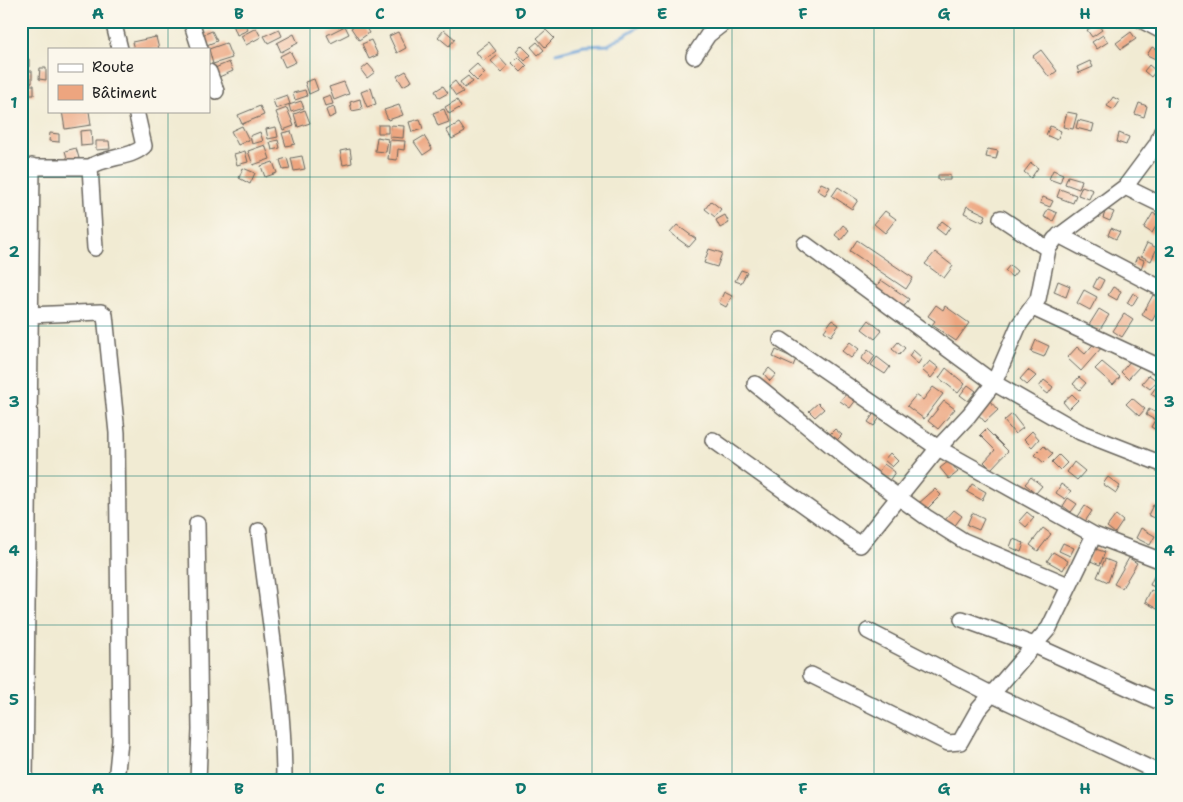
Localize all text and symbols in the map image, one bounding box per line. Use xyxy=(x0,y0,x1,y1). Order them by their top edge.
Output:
text: A xyxy=(92,3,104,24)
text: B xyxy=(234,3,244,24)
text: C xyxy=(375,3,385,24)
text: D xyxy=(515,3,527,24)
text: E xyxy=(657,3,667,24)
text: F xyxy=(798,3,808,24)
text: G xyxy=(938,3,951,24)
text: H xyxy=(1079,3,1091,24)
legend xyxy=(48,48,210,112)
text: Route xyxy=(92,57,134,77)
text: Bâtiment xyxy=(92,83,157,103)
text: 1 xyxy=(10,92,18,113)
text: 1 xyxy=(1165,92,1173,113)
text: 2 xyxy=(8,241,20,262)
text: 2 xyxy=(1163,241,1175,262)
text: 3 xyxy=(8,391,20,412)
text: 3 xyxy=(1163,391,1175,412)
text: 4 xyxy=(8,540,20,561)
text: 4 xyxy=(1163,540,1175,561)
text: 5 xyxy=(9,689,19,710)
text: 5 xyxy=(1164,689,1174,710)
text: A xyxy=(92,778,104,799)
text: B xyxy=(234,778,244,799)
text: C xyxy=(375,778,385,799)
text: D xyxy=(515,778,527,799)
text: E xyxy=(657,778,667,799)
text: F xyxy=(798,778,808,799)
text: G xyxy=(938,778,951,799)
text: H xyxy=(1079,778,1091,799)

